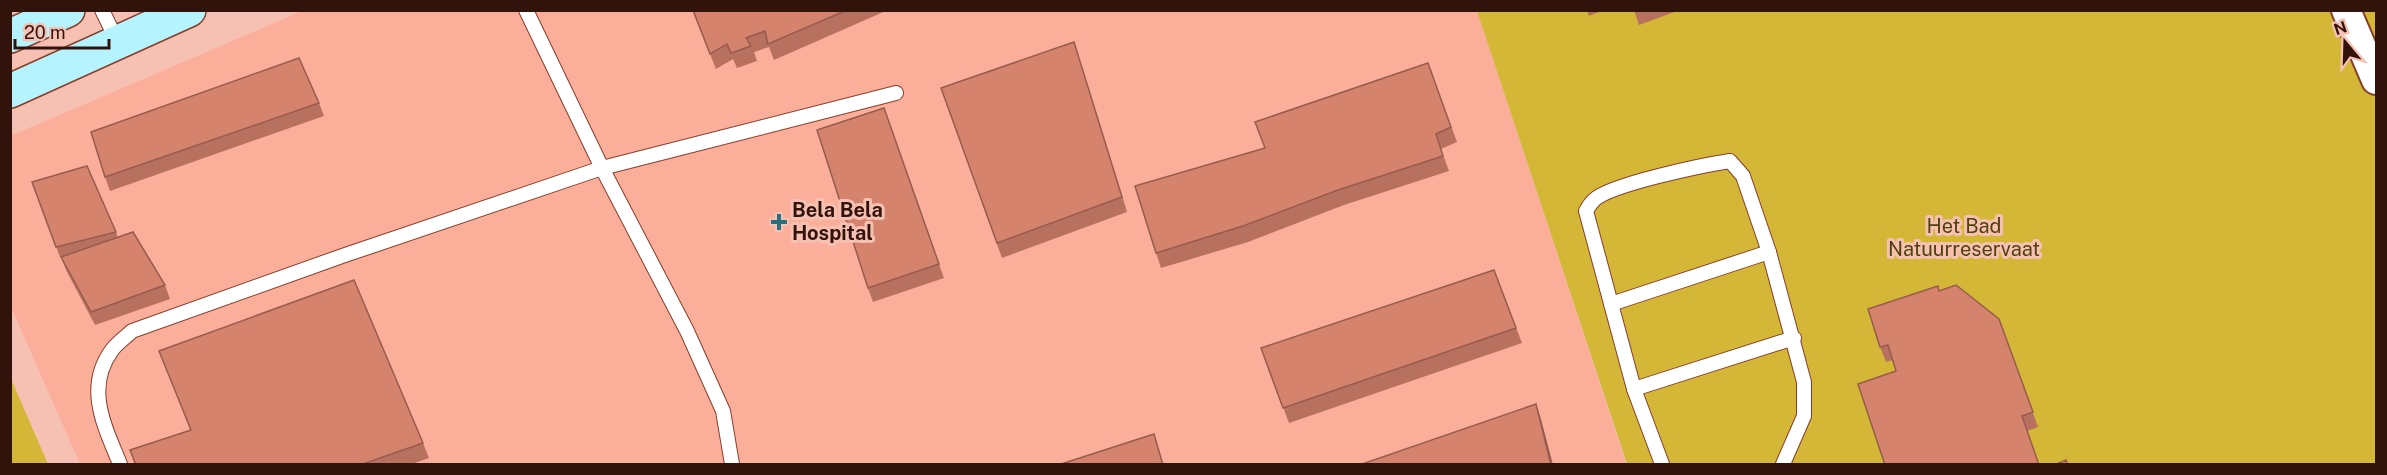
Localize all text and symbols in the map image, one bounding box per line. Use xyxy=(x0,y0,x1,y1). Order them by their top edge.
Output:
scale bar xyxy=(15,12,110,50)
north arrow xyxy=(2315,12,2375,72)
text: N xyxy=(2331,17,2349,39)
text: 20 m xyxy=(24,22,66,43)
place label: Bela Bela Hospital xyxy=(792,198,883,245)
marker: Bela Bela Hospital xyxy=(770,213,788,231)
park label: Het Bad Natuurreservaat xyxy=(1888,214,2040,261)

